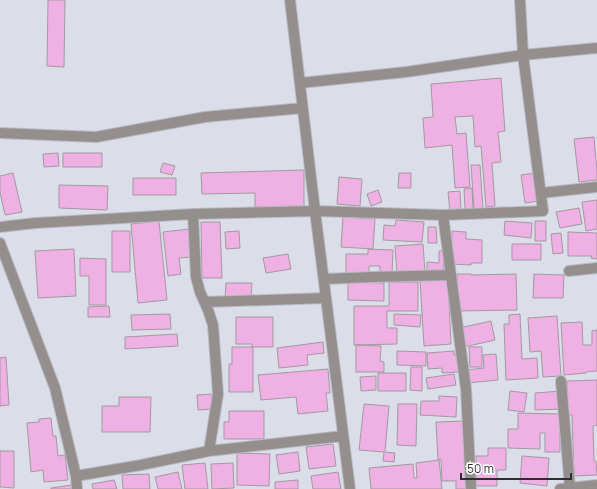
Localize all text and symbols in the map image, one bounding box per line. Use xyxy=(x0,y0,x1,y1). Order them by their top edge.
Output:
scale bar xyxy=(461,455,571,481)
text: 50 m xyxy=(467,460,494,477)

